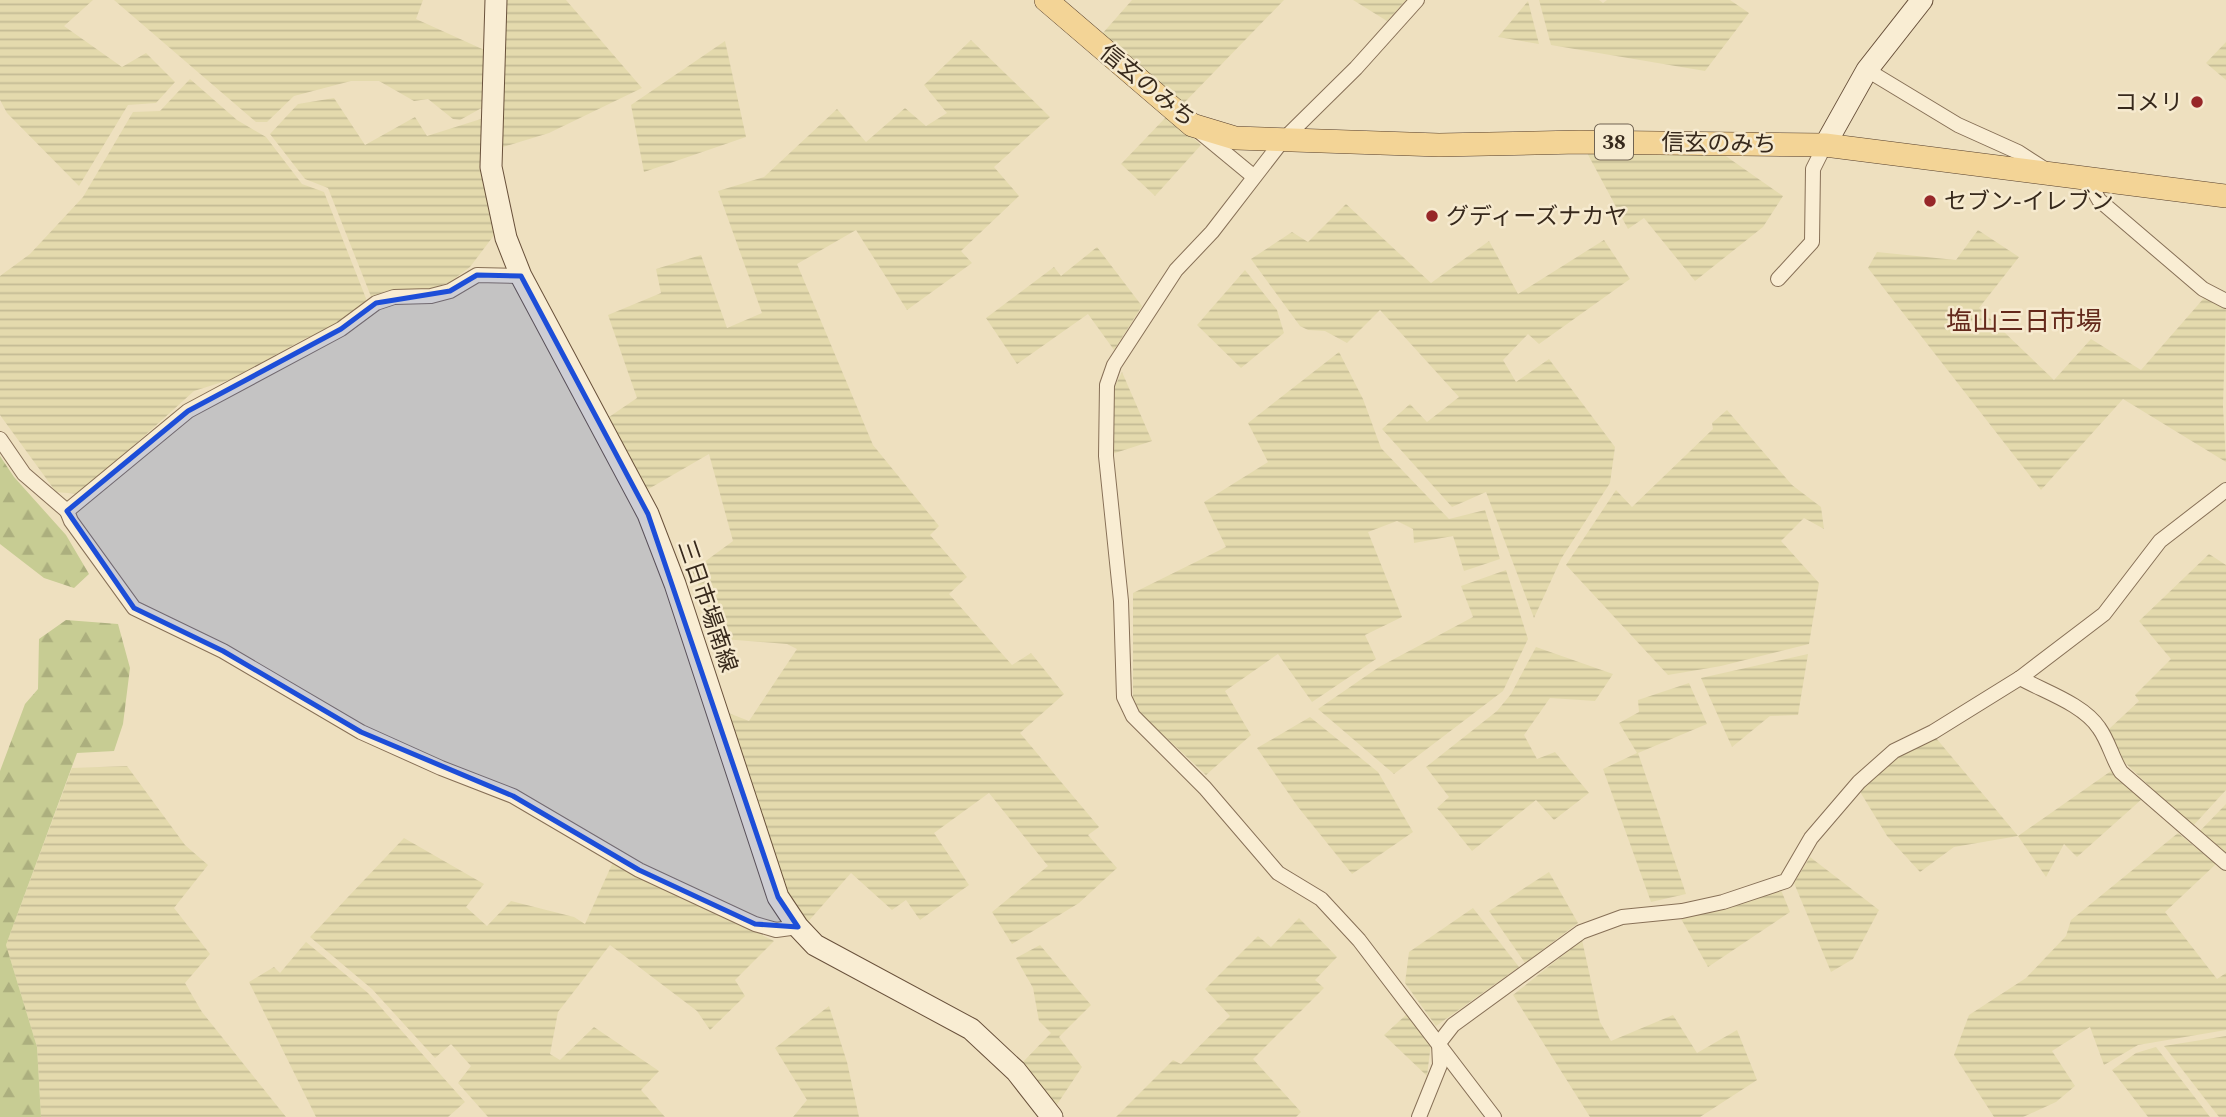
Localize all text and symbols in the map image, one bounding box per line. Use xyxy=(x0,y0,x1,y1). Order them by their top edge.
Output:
street label: 信玄のみち xyxy=(1091,36,1203,136)
place label: コメリ xyxy=(2114,86,2183,121)
marker: コメリ xyxy=(2189,94,2205,110)
road number: 38 xyxy=(1595,124,1633,160)
street label: 信玄のみち xyxy=(1661,126,1777,163)
place label: セブン-イレブン xyxy=(1944,185,2114,220)
marker: セブン-イレブン xyxy=(1922,193,1938,209)
place label: グディーズナカヤ xyxy=(1446,200,1627,235)
marker: グディーズナカヤ xyxy=(1424,208,1440,224)
district label: 塩山三日市場 xyxy=(1946,302,2102,342)
street label: 三日市場南線 xyxy=(668,536,746,677)

